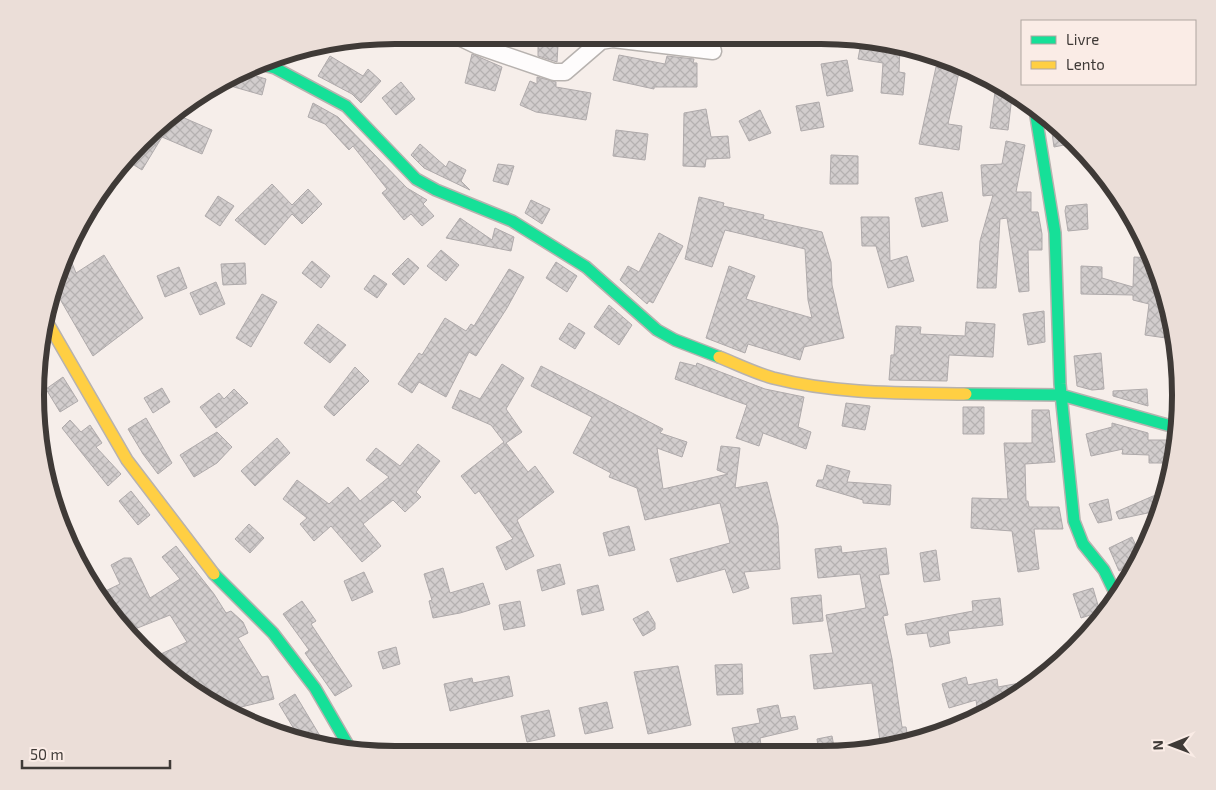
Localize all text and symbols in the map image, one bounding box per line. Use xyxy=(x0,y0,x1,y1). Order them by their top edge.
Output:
legend xyxy=(1021,20,1196,85)
text: Livre xyxy=(1066,30,1099,48)
text: Lento xyxy=(1066,55,1105,73)
north arrow xyxy=(1146,720,1196,770)
scale bar xyxy=(22,738,170,770)
text: N xyxy=(1149,740,1166,750)
text: 50 m xyxy=(30,745,64,763)

